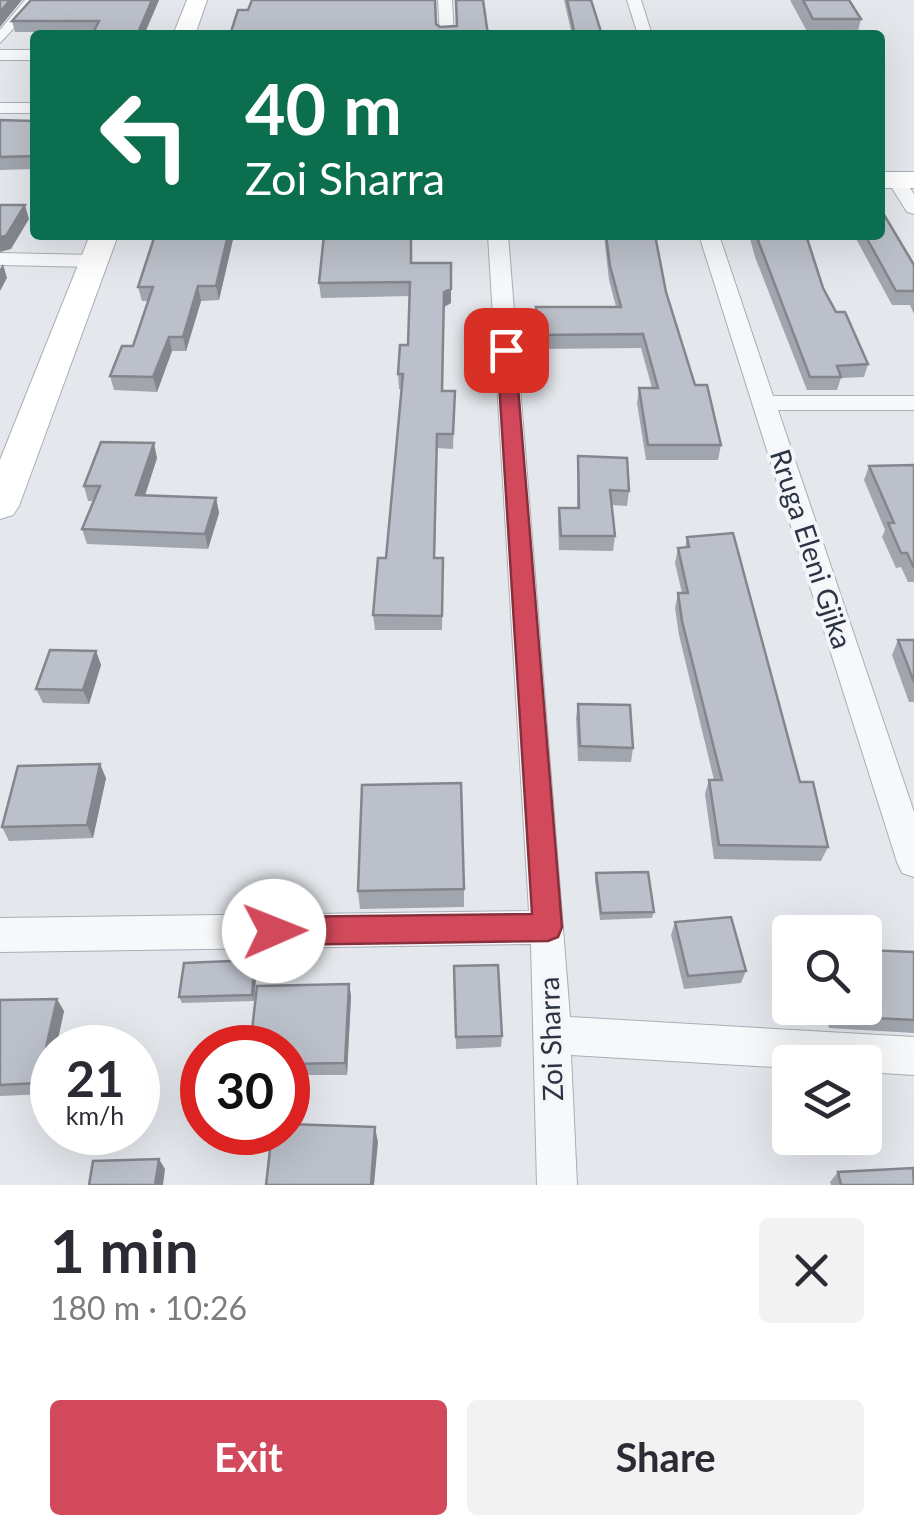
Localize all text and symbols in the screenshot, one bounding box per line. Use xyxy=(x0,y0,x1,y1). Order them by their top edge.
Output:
text: 40 m xyxy=(245,66,402,150)
icon: left xyxy=(80,70,210,200)
text: Zoi Sharra xyxy=(245,151,445,205)
pin xyxy=(464,308,549,393)
icon: arrive xyxy=(479,323,534,378)
street label: Rruga Eleni Gjika xyxy=(764,445,860,653)
position arrow xyxy=(222,879,326,983)
map controls xyxy=(772,915,882,1155)
button: search xyxy=(772,915,882,1025)
street label: Zoi Sharra xyxy=(531,976,569,1102)
speed limit sign: 30 xyxy=(180,1025,310,1155)
button: layers xyxy=(772,1045,882,1155)
text: 21 xyxy=(66,1048,124,1108)
text: km/h xyxy=(66,1100,124,1130)
text: 1 min xyxy=(50,1214,199,1286)
button: close xyxy=(759,1218,864,1323)
text: 180 m · 10:26 xyxy=(50,1288,247,1327)
button: Exit xyxy=(50,1400,447,1515)
button: Share xyxy=(467,1400,864,1515)

